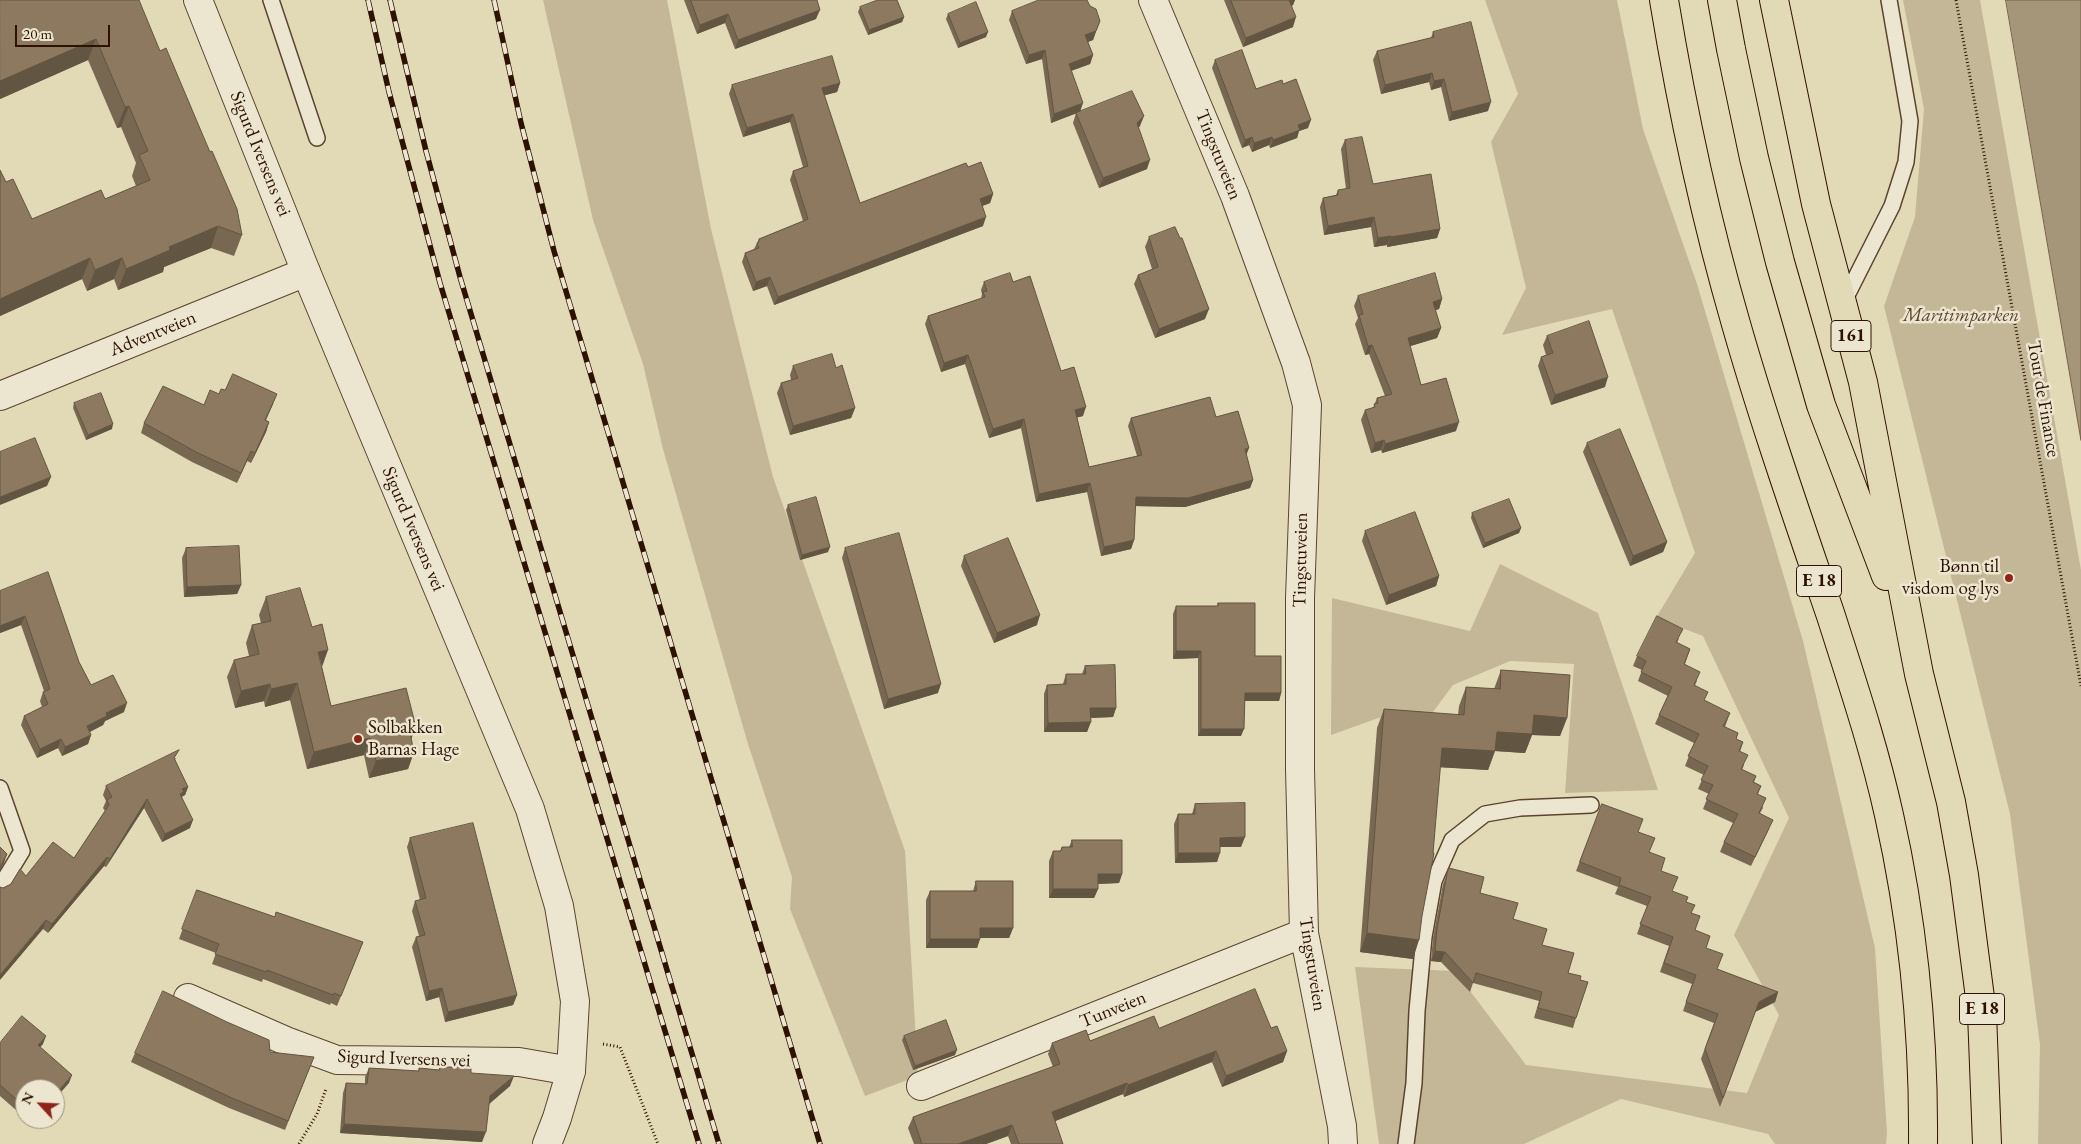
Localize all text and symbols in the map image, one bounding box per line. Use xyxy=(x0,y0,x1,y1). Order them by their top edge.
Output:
scale bar xyxy=(18,15,112,47)
text: 20 m xyxy=(23,24,52,43)
street label: Sigurd Iversens vei xyxy=(225,88,295,220)
street label: Tingstuveien xyxy=(1190,107,1246,203)
park label: Maritimparken xyxy=(1903,305,2019,327)
street label: Adventveien xyxy=(106,306,200,362)
road number: 161 xyxy=(1831,321,1871,352)
street label: Tour de Finance xyxy=(2022,339,2064,459)
street label: Sigurd Iversens vei xyxy=(377,463,449,595)
street label: Tingstuveien xyxy=(1289,512,1313,608)
place label: Bønn til visdom og lys xyxy=(1902,556,1999,600)
road number: E 18 xyxy=(1796,566,1842,596)
marker: Bønn til visdom og lys xyxy=(2003,572,2015,584)
place label: Solbakken Barnas Hage xyxy=(368,717,459,761)
marker: Solbakken Barnas Hage xyxy=(352,733,364,745)
street label: Tingstuveien xyxy=(1293,915,1331,1013)
street label: Tunveien xyxy=(1076,986,1150,1034)
road number: E 18 xyxy=(1960,994,2004,1024)
street label: Sigurd Iversens vei xyxy=(337,1045,471,1073)
north arrow xyxy=(15,1079,65,1129)
text: N xyxy=(17,1089,38,1107)

